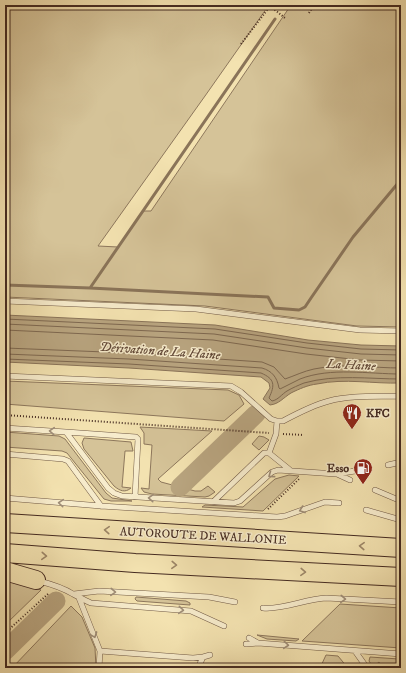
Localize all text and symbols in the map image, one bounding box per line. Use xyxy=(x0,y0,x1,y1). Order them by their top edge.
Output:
water label: Dérivation de La Haine xyxy=(99,339,221,363)
water label: La Haine xyxy=(325,356,377,374)
restaurant icon: KFC xyxy=(341,402,363,430)
place label: KFC xyxy=(366,406,390,421)
one-way arrow xyxy=(49,426,55,435)
fuel station icon: Esso xyxy=(352,457,374,485)
place label: Esso xyxy=(327,461,349,476)
one-way arrow xyxy=(268,470,275,477)
one-way arrow xyxy=(148,494,154,503)
one-way arrow xyxy=(58,498,64,507)
one-way arrow xyxy=(298,506,305,514)
street label: AUTOROUTE DE WALLONIE xyxy=(119,524,287,548)
one-way arrow xyxy=(104,526,110,535)
one-way arrow xyxy=(359,541,365,550)
one-way arrow xyxy=(41,552,47,561)
one-way arrow xyxy=(171,560,177,569)
one-way arrow xyxy=(300,567,306,576)
one-way arrow xyxy=(110,588,116,597)
one-way arrow xyxy=(340,594,346,603)
one-way arrow xyxy=(178,606,184,615)
one-way arrow xyxy=(89,631,97,638)
one-way arrow xyxy=(283,640,290,649)

